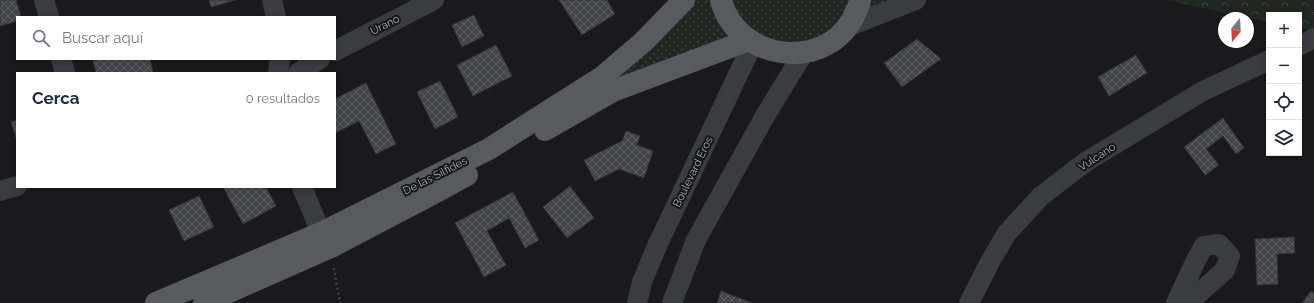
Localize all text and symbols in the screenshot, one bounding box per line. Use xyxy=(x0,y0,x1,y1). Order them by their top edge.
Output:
street label: Urano xyxy=(368,12,402,38)
north arrow xyxy=(1218,12,1254,48)
map controls xyxy=(1266,12,1302,156)
button: + xyxy=(1266,12,1302,48)
search box xyxy=(16,16,336,60)
icon: search xyxy=(30,27,52,49)
text: Buscar aquí xyxy=(62,29,143,47)
button: − xyxy=(1266,48,1302,84)
button: locate xyxy=(1266,84,1302,120)
text: Cerca xyxy=(32,88,80,108)
text: 0 resultados xyxy=(246,91,320,106)
button: layers xyxy=(1266,120,1302,156)
street label: Boulevard Eros xyxy=(670,135,716,209)
street label: Vulcano xyxy=(1076,140,1118,174)
street label: De las Sílfides xyxy=(401,154,469,198)

